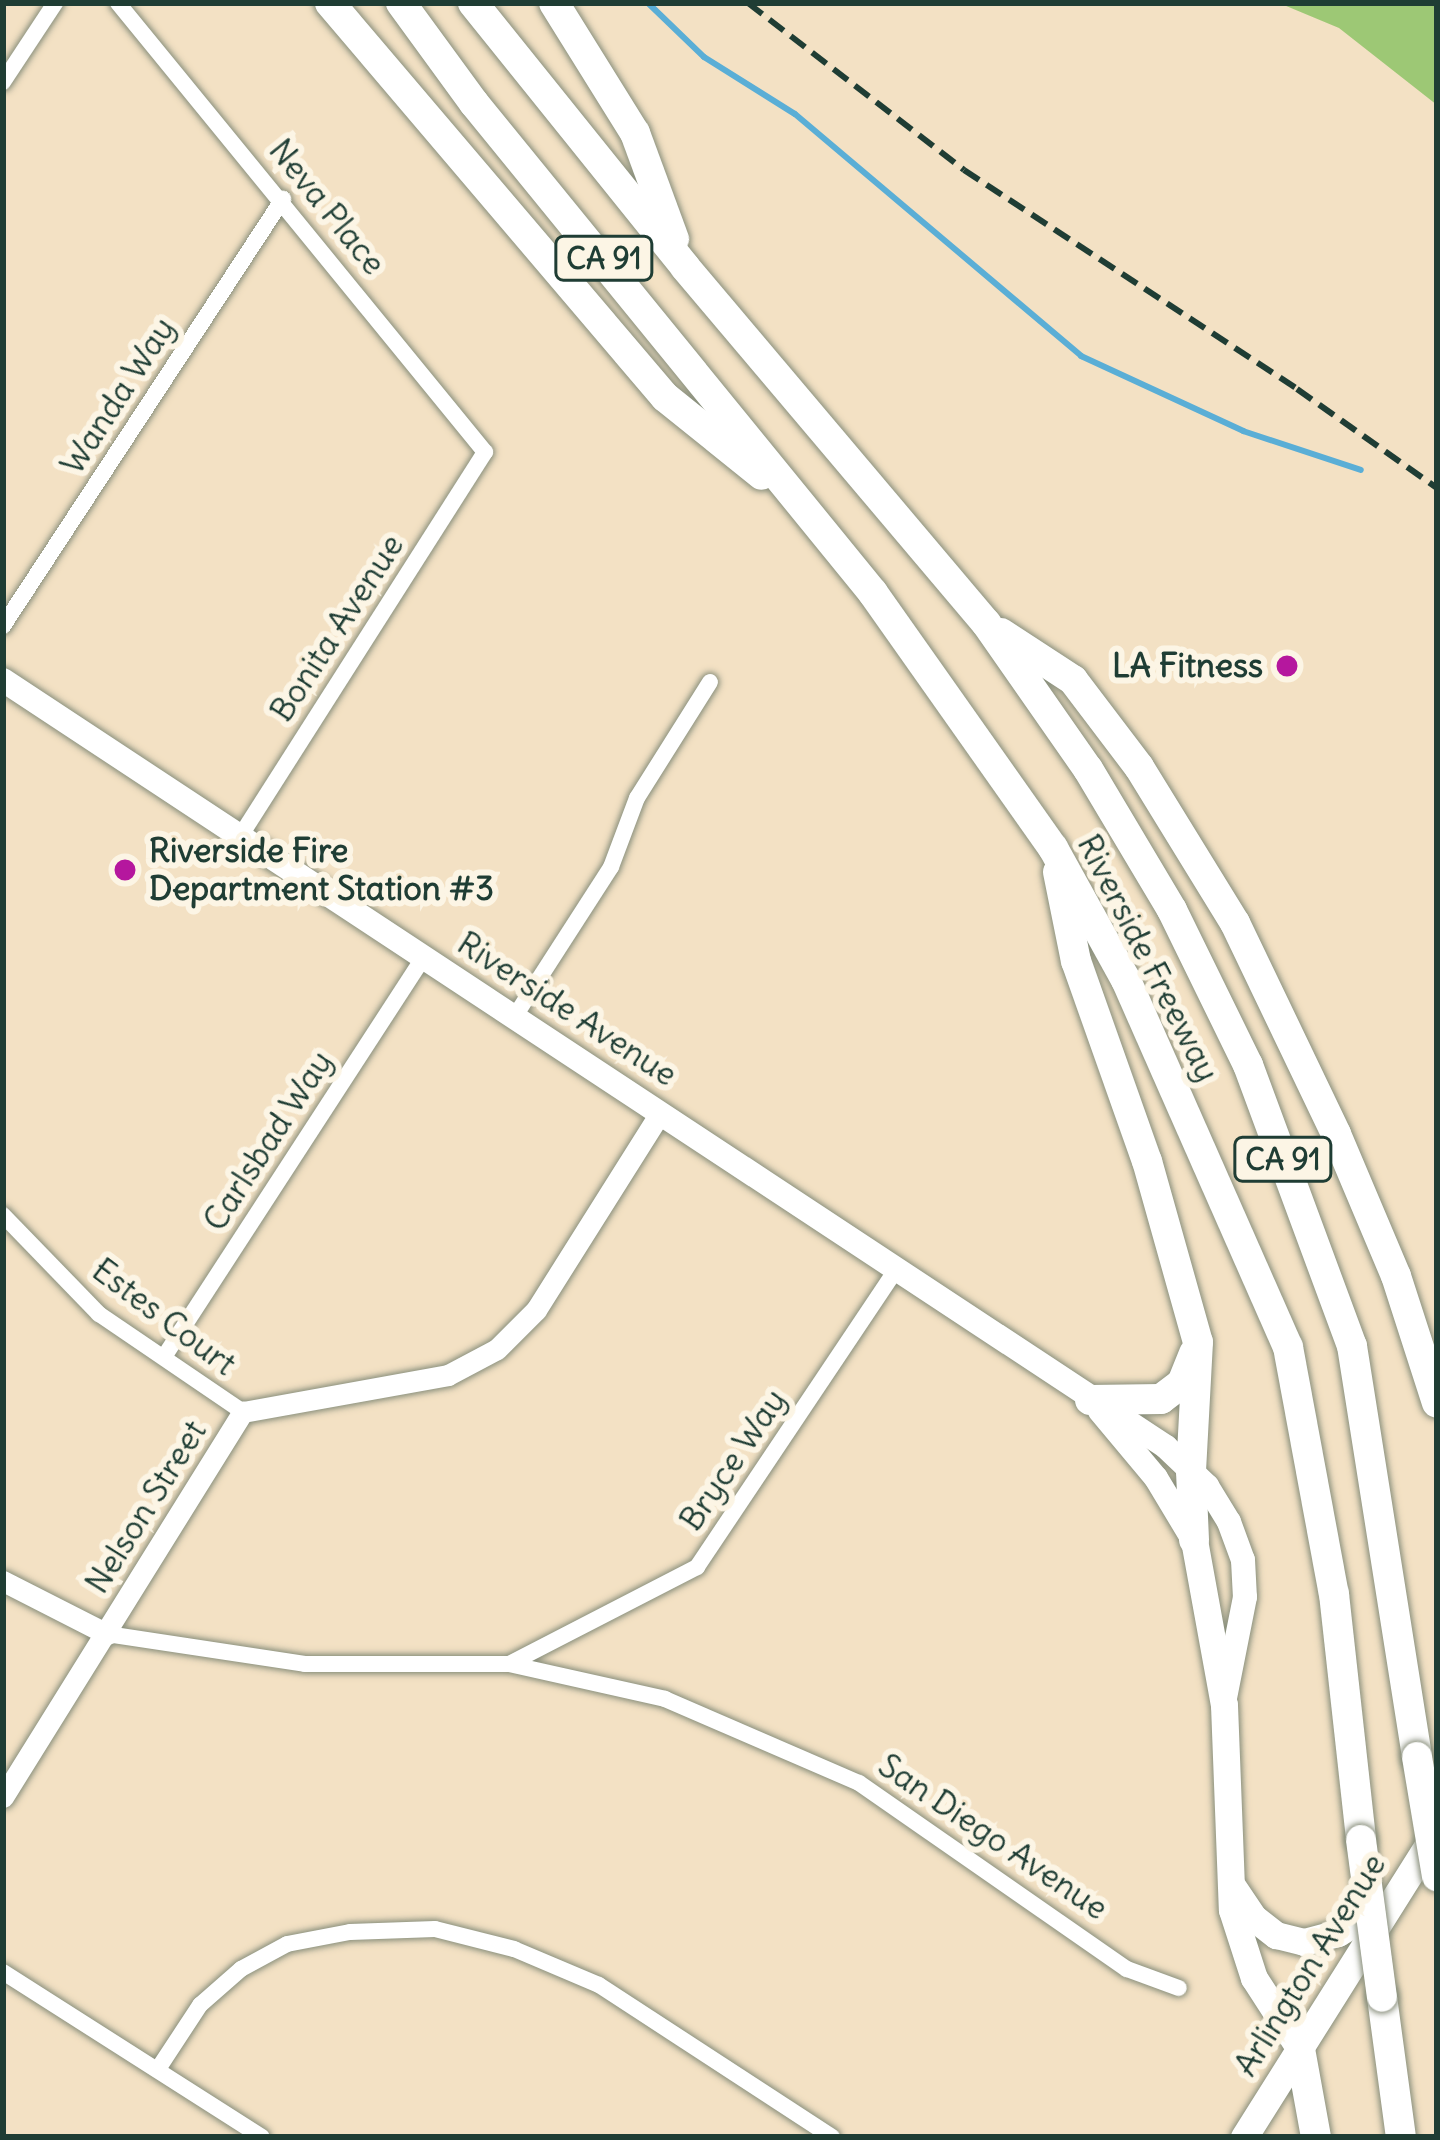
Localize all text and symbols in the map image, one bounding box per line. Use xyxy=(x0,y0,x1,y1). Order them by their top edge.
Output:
street label: Neva Place xyxy=(260,131,394,283)
road number: CA 91 xyxy=(553,234,655,282)
street label: Wanda Way xyxy=(53,310,183,482)
street label: Bonita Avenue xyxy=(262,527,412,729)
place label: LA Fitness xyxy=(1112,646,1263,686)
marker: LA Fitness xyxy=(1274,653,1300,679)
street label: Riverside Freeway xyxy=(1069,828,1227,1088)
place label: Riverside Fire Department Station #3 xyxy=(149,831,494,909)
marker: Riverside Fire Department Station #3 xyxy=(112,857,138,883)
street label: Riverside Avenue xyxy=(450,923,684,1095)
street label: Carlsbad Way xyxy=(195,1044,341,1238)
road number: CA 91 xyxy=(1232,1135,1334,1183)
street label: Estes Court xyxy=(84,1250,244,1384)
street label: Bryce Way xyxy=(671,1382,795,1538)
street label: Nelson Street xyxy=(77,1413,215,1601)
street label: San Diego Avenue xyxy=(871,1746,1115,1928)
street label: Arlington Avenue xyxy=(1226,1847,1394,2083)

